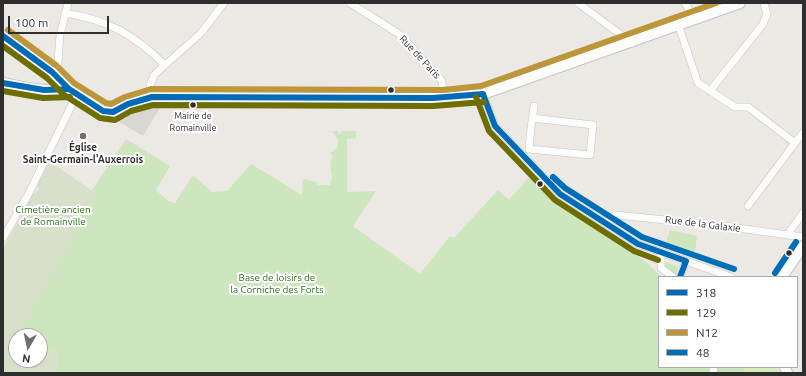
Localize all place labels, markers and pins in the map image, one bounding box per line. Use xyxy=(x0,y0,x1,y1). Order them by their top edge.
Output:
unlabelled marker xyxy=(386,85,396,95)
marker: Mairie de Romainville xyxy=(188,100,198,110)
place label: Mairie de Romainville xyxy=(170,111,216,132)
marker: Église Saint-Germain-l'Auxerrois xyxy=(78,131,88,141)
place label: Église Saint-Germain-l'Auxerrois xyxy=(23,142,143,166)
unlabelled marker xyxy=(535,179,545,189)
unlabelled marker xyxy=(784,248,794,258)

